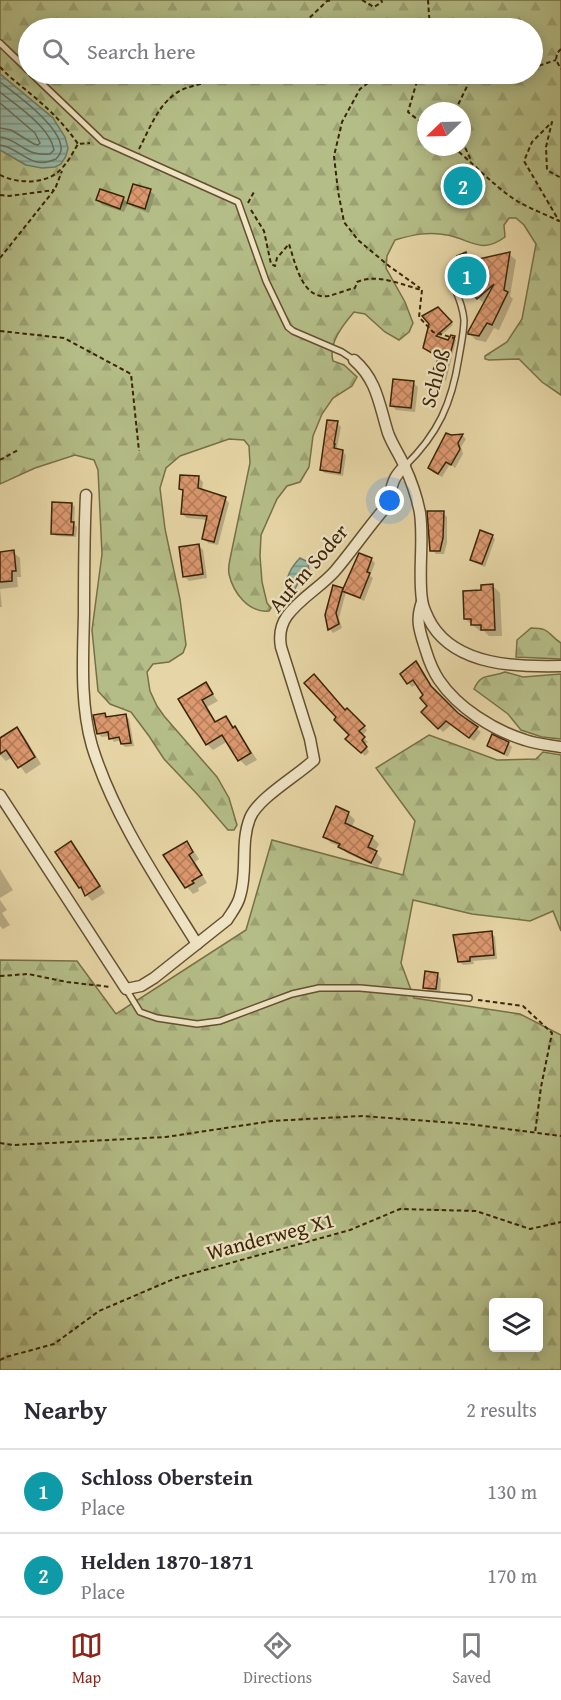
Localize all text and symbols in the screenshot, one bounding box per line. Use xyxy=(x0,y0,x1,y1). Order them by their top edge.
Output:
search box xyxy=(18,18,543,84)
icon: search xyxy=(39,35,72,68)
text: Search here xyxy=(87,35,196,67)
north arrow xyxy=(417,102,471,156)
pin: 2 xyxy=(444,164,482,208)
pin: 1 xyxy=(448,254,486,298)
street label: Schloß xyxy=(412,345,458,411)
your location xyxy=(375,486,404,515)
street label: Auf'm Soder xyxy=(261,517,356,619)
street label: Wanderweg X1 xyxy=(203,1204,337,1268)
map controls xyxy=(489,1298,543,1352)
button: layers xyxy=(489,1298,543,1352)
text: Nearby xyxy=(24,1390,107,1429)
text: 2 results xyxy=(466,1395,537,1424)
text: Schloss Oberstein xyxy=(81,1461,253,1493)
text: 1 xyxy=(38,1477,49,1506)
text: 130 m xyxy=(487,1477,537,1506)
text: Place xyxy=(81,1493,125,1522)
text: Helden 1870-1871 xyxy=(81,1545,254,1577)
text: 2 xyxy=(38,1561,49,1590)
text: 170 m xyxy=(487,1561,537,1590)
text: Place xyxy=(81,1577,125,1606)
tab: Map xyxy=(70,1629,103,1689)
tab: Directions xyxy=(243,1629,312,1689)
tab: Saved xyxy=(452,1629,491,1689)

